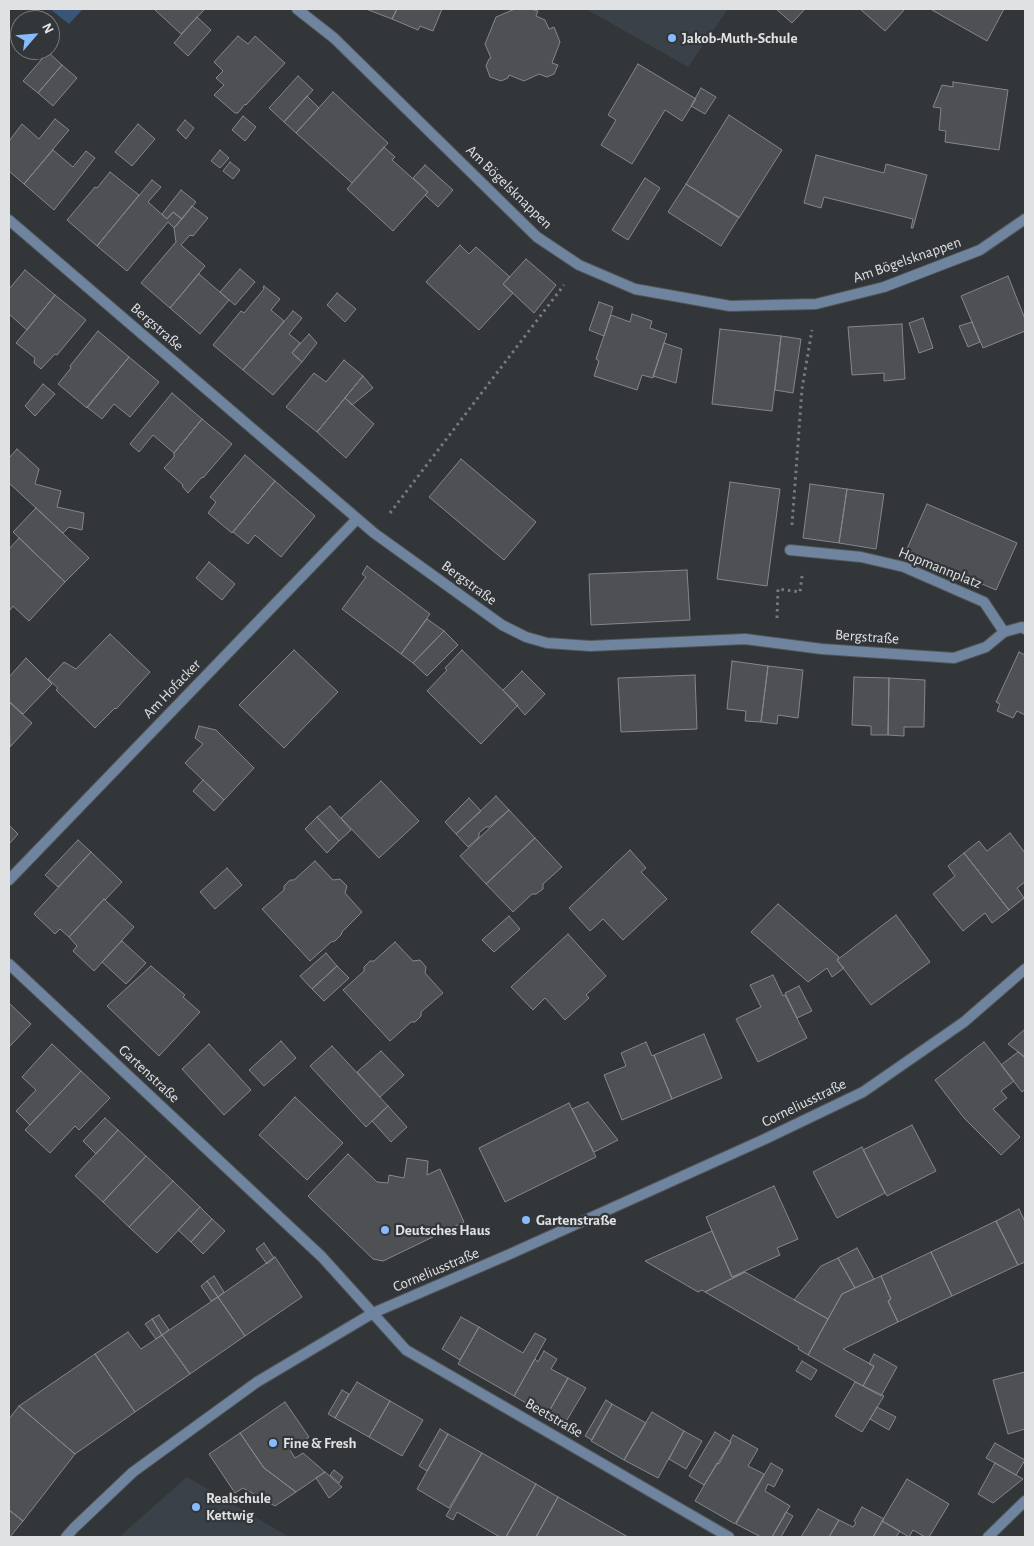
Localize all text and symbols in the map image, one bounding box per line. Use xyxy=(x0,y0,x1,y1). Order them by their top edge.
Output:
north arrow xyxy=(10,10,60,60)
text: N xyxy=(39,21,56,36)
place label: Jakob-Muth-Schule xyxy=(682,29,798,47)
marker: Jakob-Muth-Schule xyxy=(666,32,678,44)
street label: Am Bögelsknappen xyxy=(462,141,556,233)
street label: Am Bögelsknappen xyxy=(851,233,963,287)
street label: Bergstraße xyxy=(127,299,187,355)
street label: Hopmannplatz xyxy=(896,543,984,593)
street label: Bergstraße xyxy=(438,557,500,609)
street label: Bergstraße xyxy=(834,626,900,648)
street label: Am Hofacker xyxy=(139,656,205,722)
street label: Gartenstraße xyxy=(115,1041,183,1107)
street label: Corneliusstraße xyxy=(759,1075,849,1131)
place label: Gartenstraße xyxy=(536,1211,616,1229)
marker: Gartenstraße xyxy=(520,1214,532,1226)
place label: Deutsches Haus xyxy=(395,1221,490,1239)
marker: Deutsches Haus xyxy=(379,1224,391,1236)
street label: Corneliusstraße xyxy=(390,1244,482,1296)
street label: Beetstraße xyxy=(522,1394,586,1442)
place label: Fine & Fresh xyxy=(283,1434,356,1452)
marker: Fine & Fresh xyxy=(267,1437,279,1449)
place label: Realschule Kettwig xyxy=(206,1489,271,1524)
marker: Realschule Kettwig xyxy=(190,1501,202,1513)

